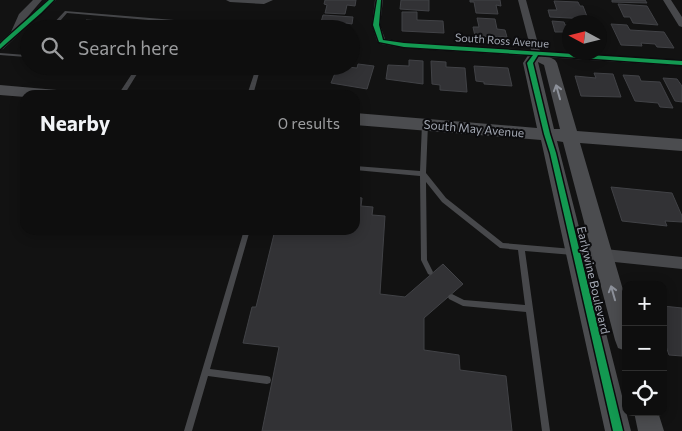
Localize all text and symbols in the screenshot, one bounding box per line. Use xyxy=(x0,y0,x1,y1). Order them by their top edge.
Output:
north arrow xyxy=(562,15,607,60)
search box xyxy=(20,20,360,75)
street label: South Ross Avenue xyxy=(454,30,550,50)
icon: search xyxy=(38,34,66,62)
text: Search here xyxy=(78,36,178,59)
one-way arrow xyxy=(552,84,562,100)
text: Nearby xyxy=(40,110,110,135)
text: 0 results xyxy=(278,113,340,132)
street label: South May Avenue xyxy=(423,117,525,139)
street label: Earlywine Boulevard xyxy=(575,225,613,335)
map controls xyxy=(622,281,667,416)
button: + xyxy=(622,281,667,326)
one-way arrow xyxy=(607,285,617,301)
button: − xyxy=(622,326,667,371)
button: locate xyxy=(622,371,667,416)

